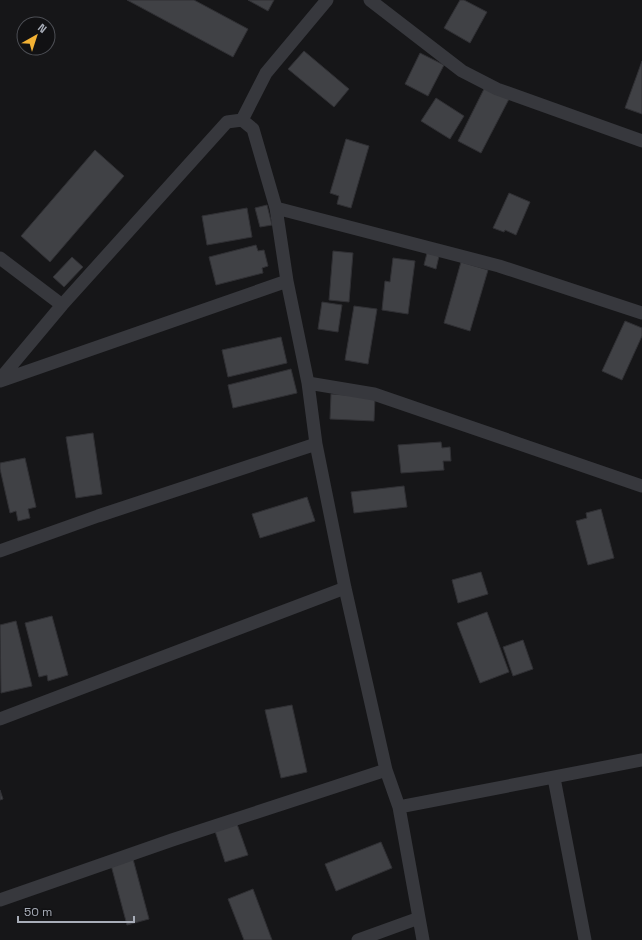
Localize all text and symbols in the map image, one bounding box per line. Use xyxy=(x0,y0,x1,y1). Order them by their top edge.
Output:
north arrow xyxy=(16,16,56,56)
text: N xyxy=(35,20,50,36)
scale bar xyxy=(18,898,134,924)
text: 50 m xyxy=(24,904,52,920)

